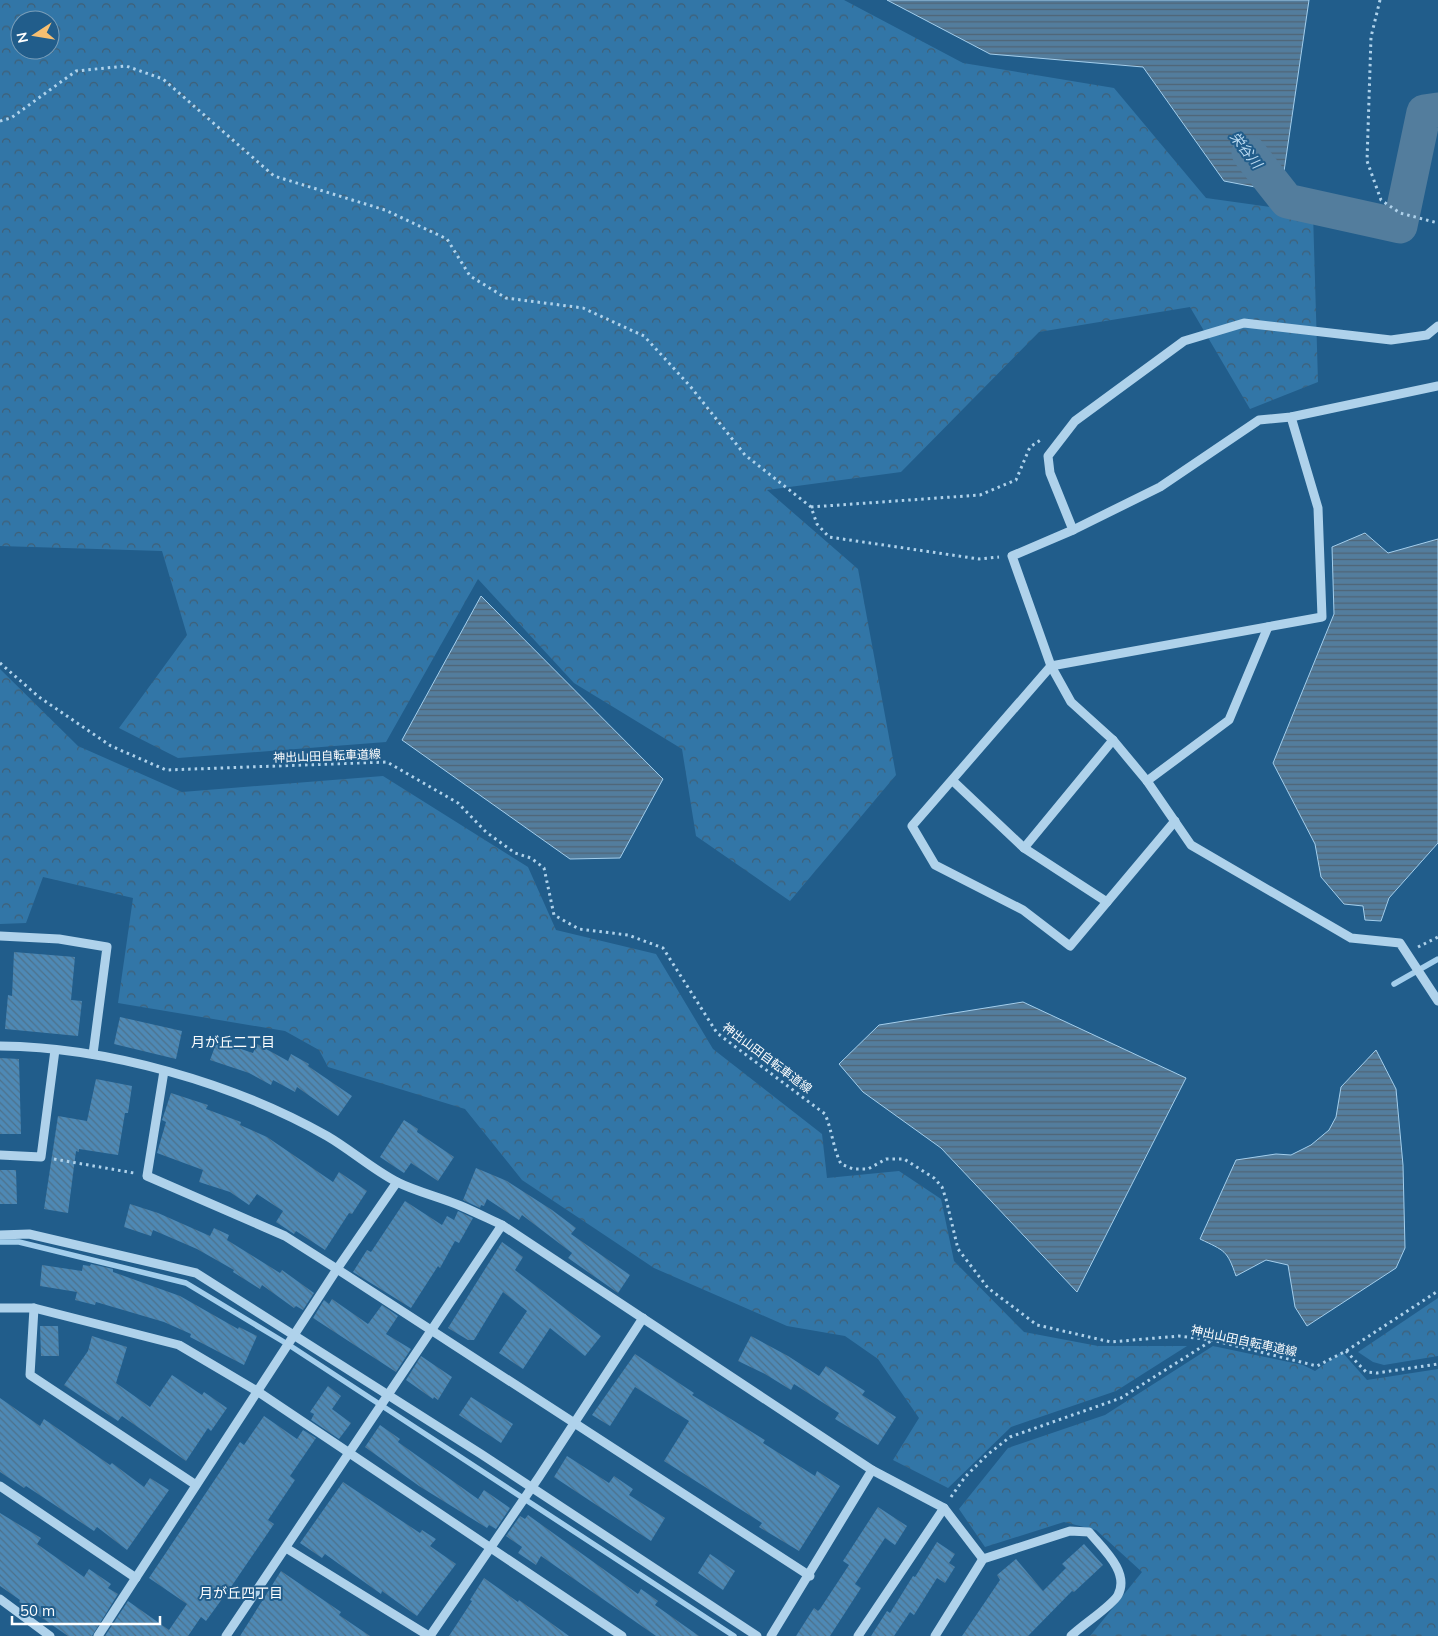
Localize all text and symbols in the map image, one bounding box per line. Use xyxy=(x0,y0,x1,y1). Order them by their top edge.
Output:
north arrow xyxy=(10,10,60,60)
text: N xyxy=(12,31,32,45)
water label: 栄谷川 xyxy=(1226,128,1267,174)
street label: 神出山田自転車道線 xyxy=(273,746,381,765)
street label: 神出山田自転車道線 xyxy=(720,1019,815,1096)
district label: 月が丘二丁目 xyxy=(191,1033,275,1051)
street label: 神出山田自転車道線 xyxy=(1190,1322,1298,1359)
district label: 月が丘四丁目 xyxy=(199,1584,283,1602)
scale bar xyxy=(12,1594,160,1626)
text: 50 m xyxy=(20,1601,55,1620)

